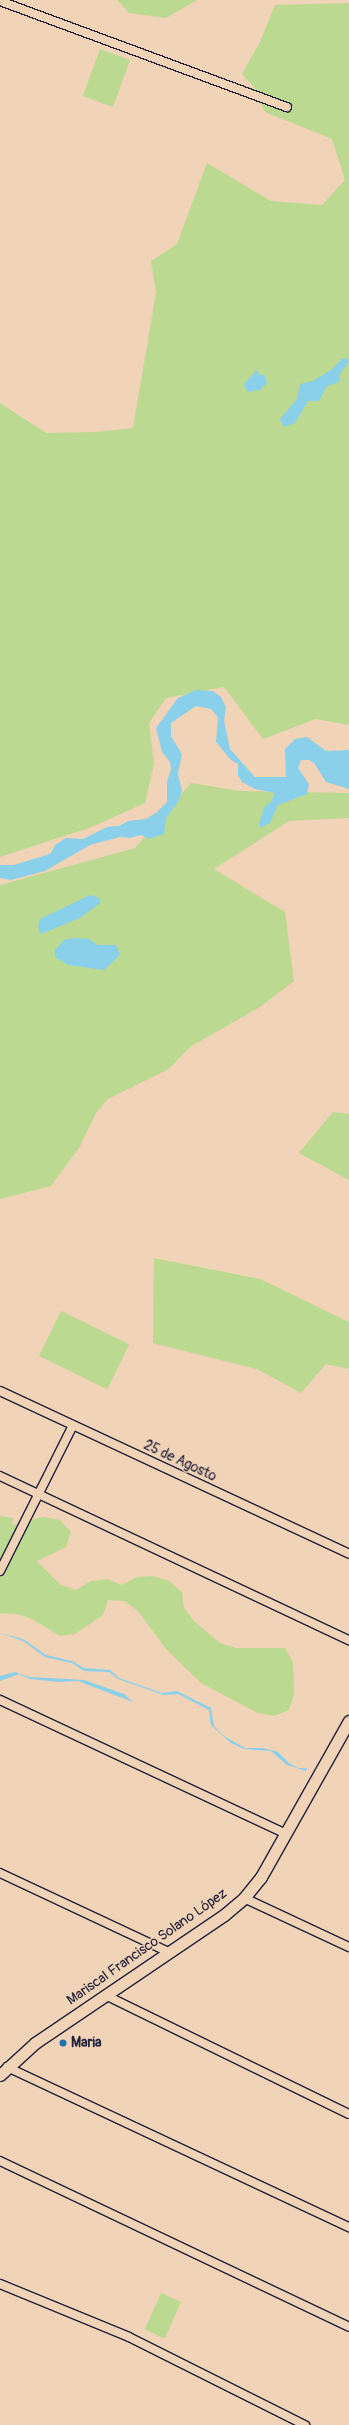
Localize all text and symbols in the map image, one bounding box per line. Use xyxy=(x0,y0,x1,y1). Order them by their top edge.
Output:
street label: 25 de Agosto xyxy=(141,1437,219,1485)
street label: Mariscal Francisco Solano López xyxy=(64,1885,230,2009)
place label: Maria xyxy=(71,2035,102,2051)
marker: Maria xyxy=(58,2038,68,2048)

